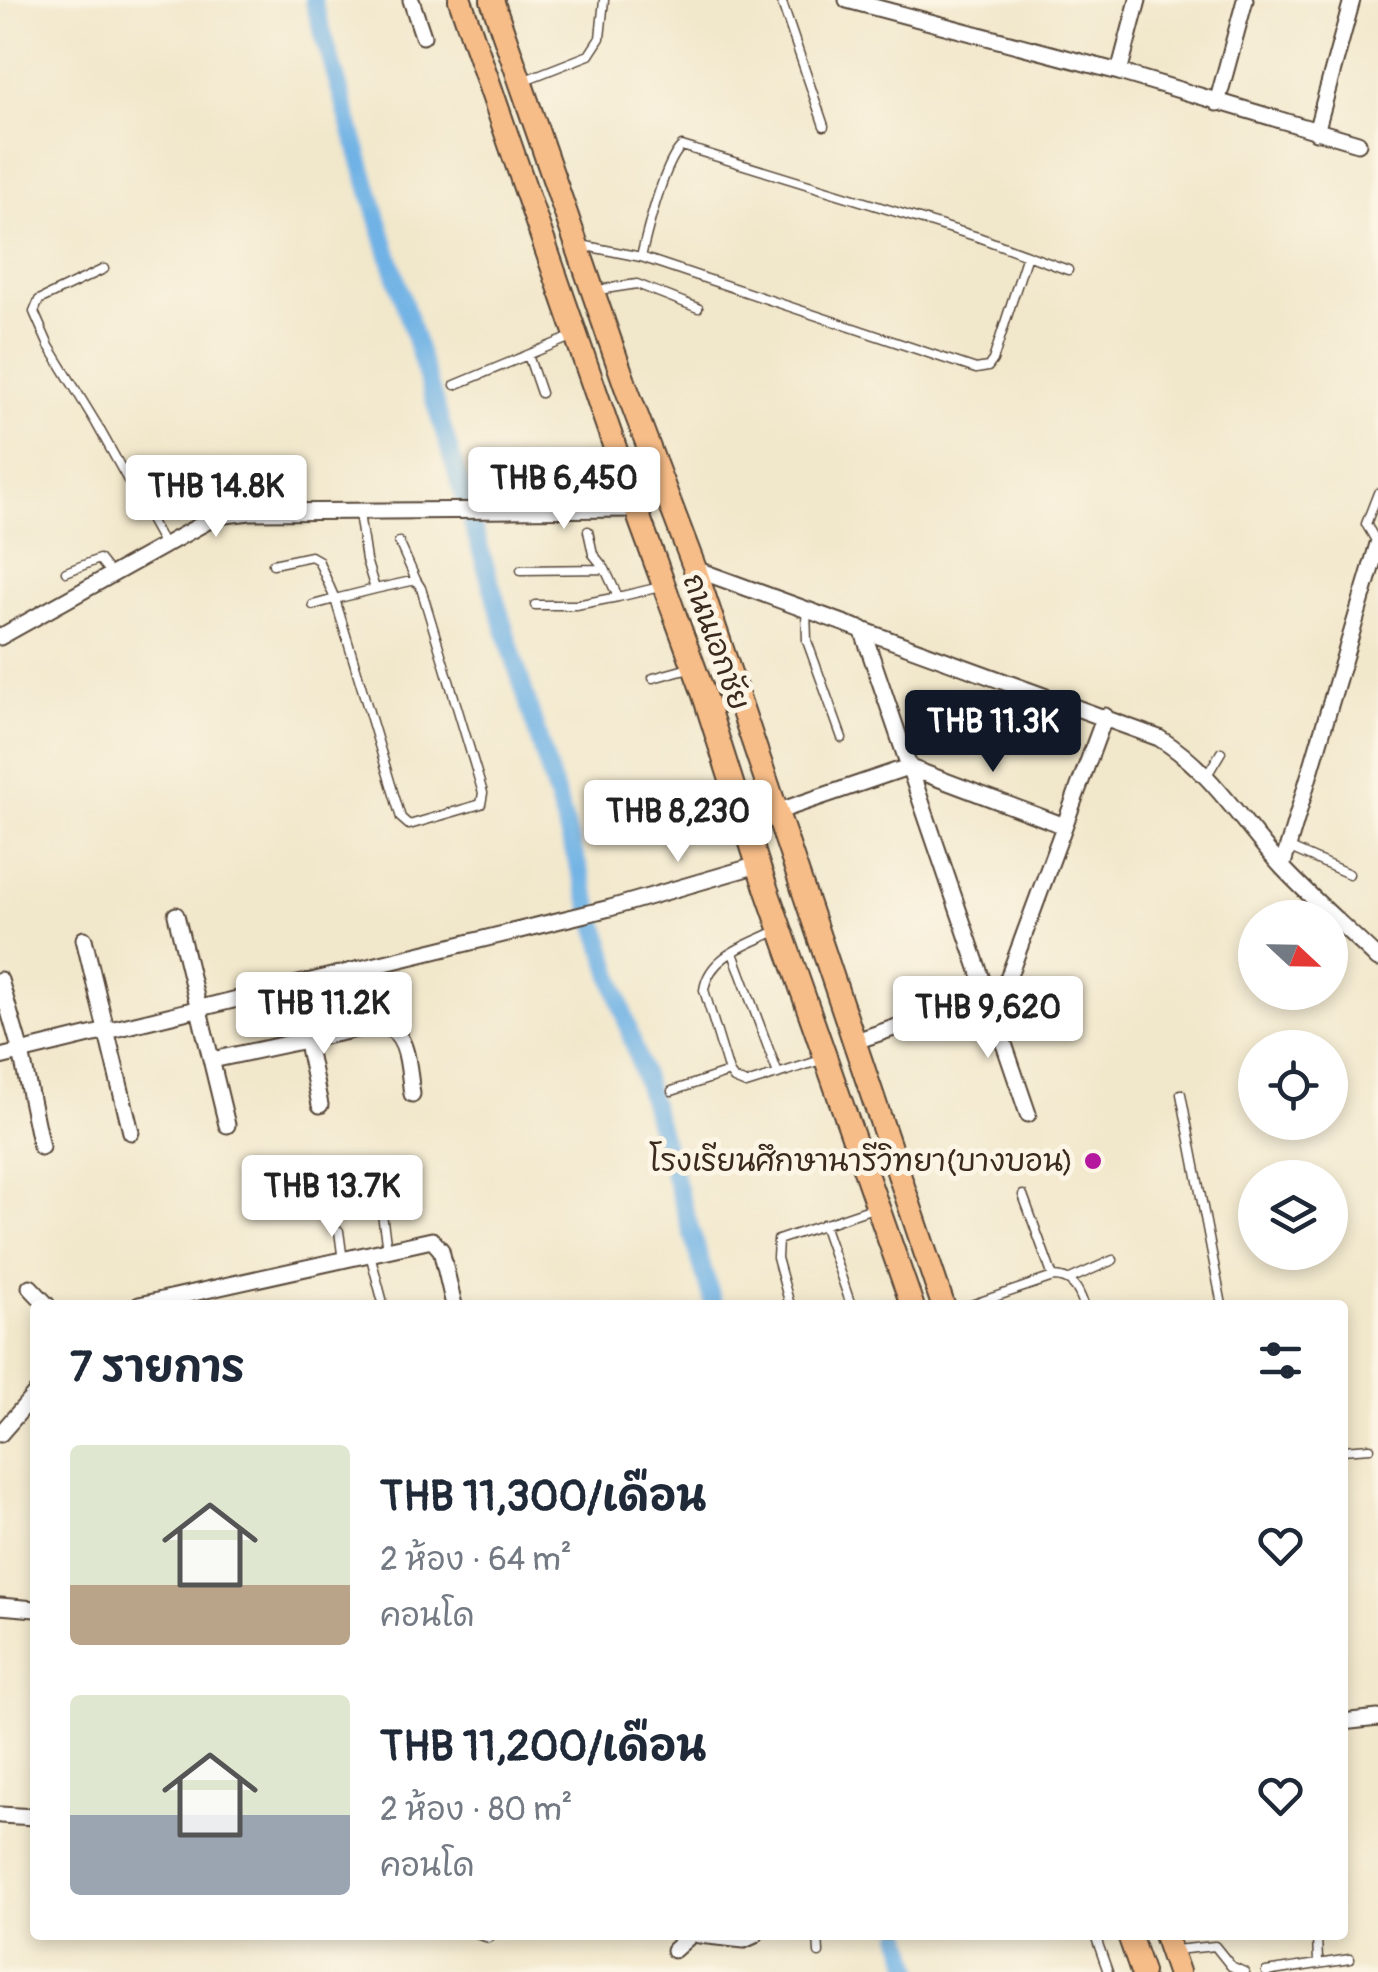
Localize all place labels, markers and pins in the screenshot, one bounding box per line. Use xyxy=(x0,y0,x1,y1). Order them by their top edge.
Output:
pin: THB 6,450 xyxy=(450,447,678,532)
pin: THB 14.8K xyxy=(102,455,330,540)
pin: THB 11.3K xyxy=(879,690,1107,775)
pin: THB 8,230 xyxy=(564,780,792,865)
pin: THB 11.2K xyxy=(210,972,438,1057)
pin: THB 9,620 xyxy=(874,976,1102,1061)
place label: โรงเรียนศึกษานารีวิทยา(บางบอน) xyxy=(649,1141,1073,1180)
marker: โรงเรียนศึกษานารีวิทยา(บางบอน) xyxy=(1082,1150,1104,1172)
pin: THB 13.7K xyxy=(218,1155,446,1240)

